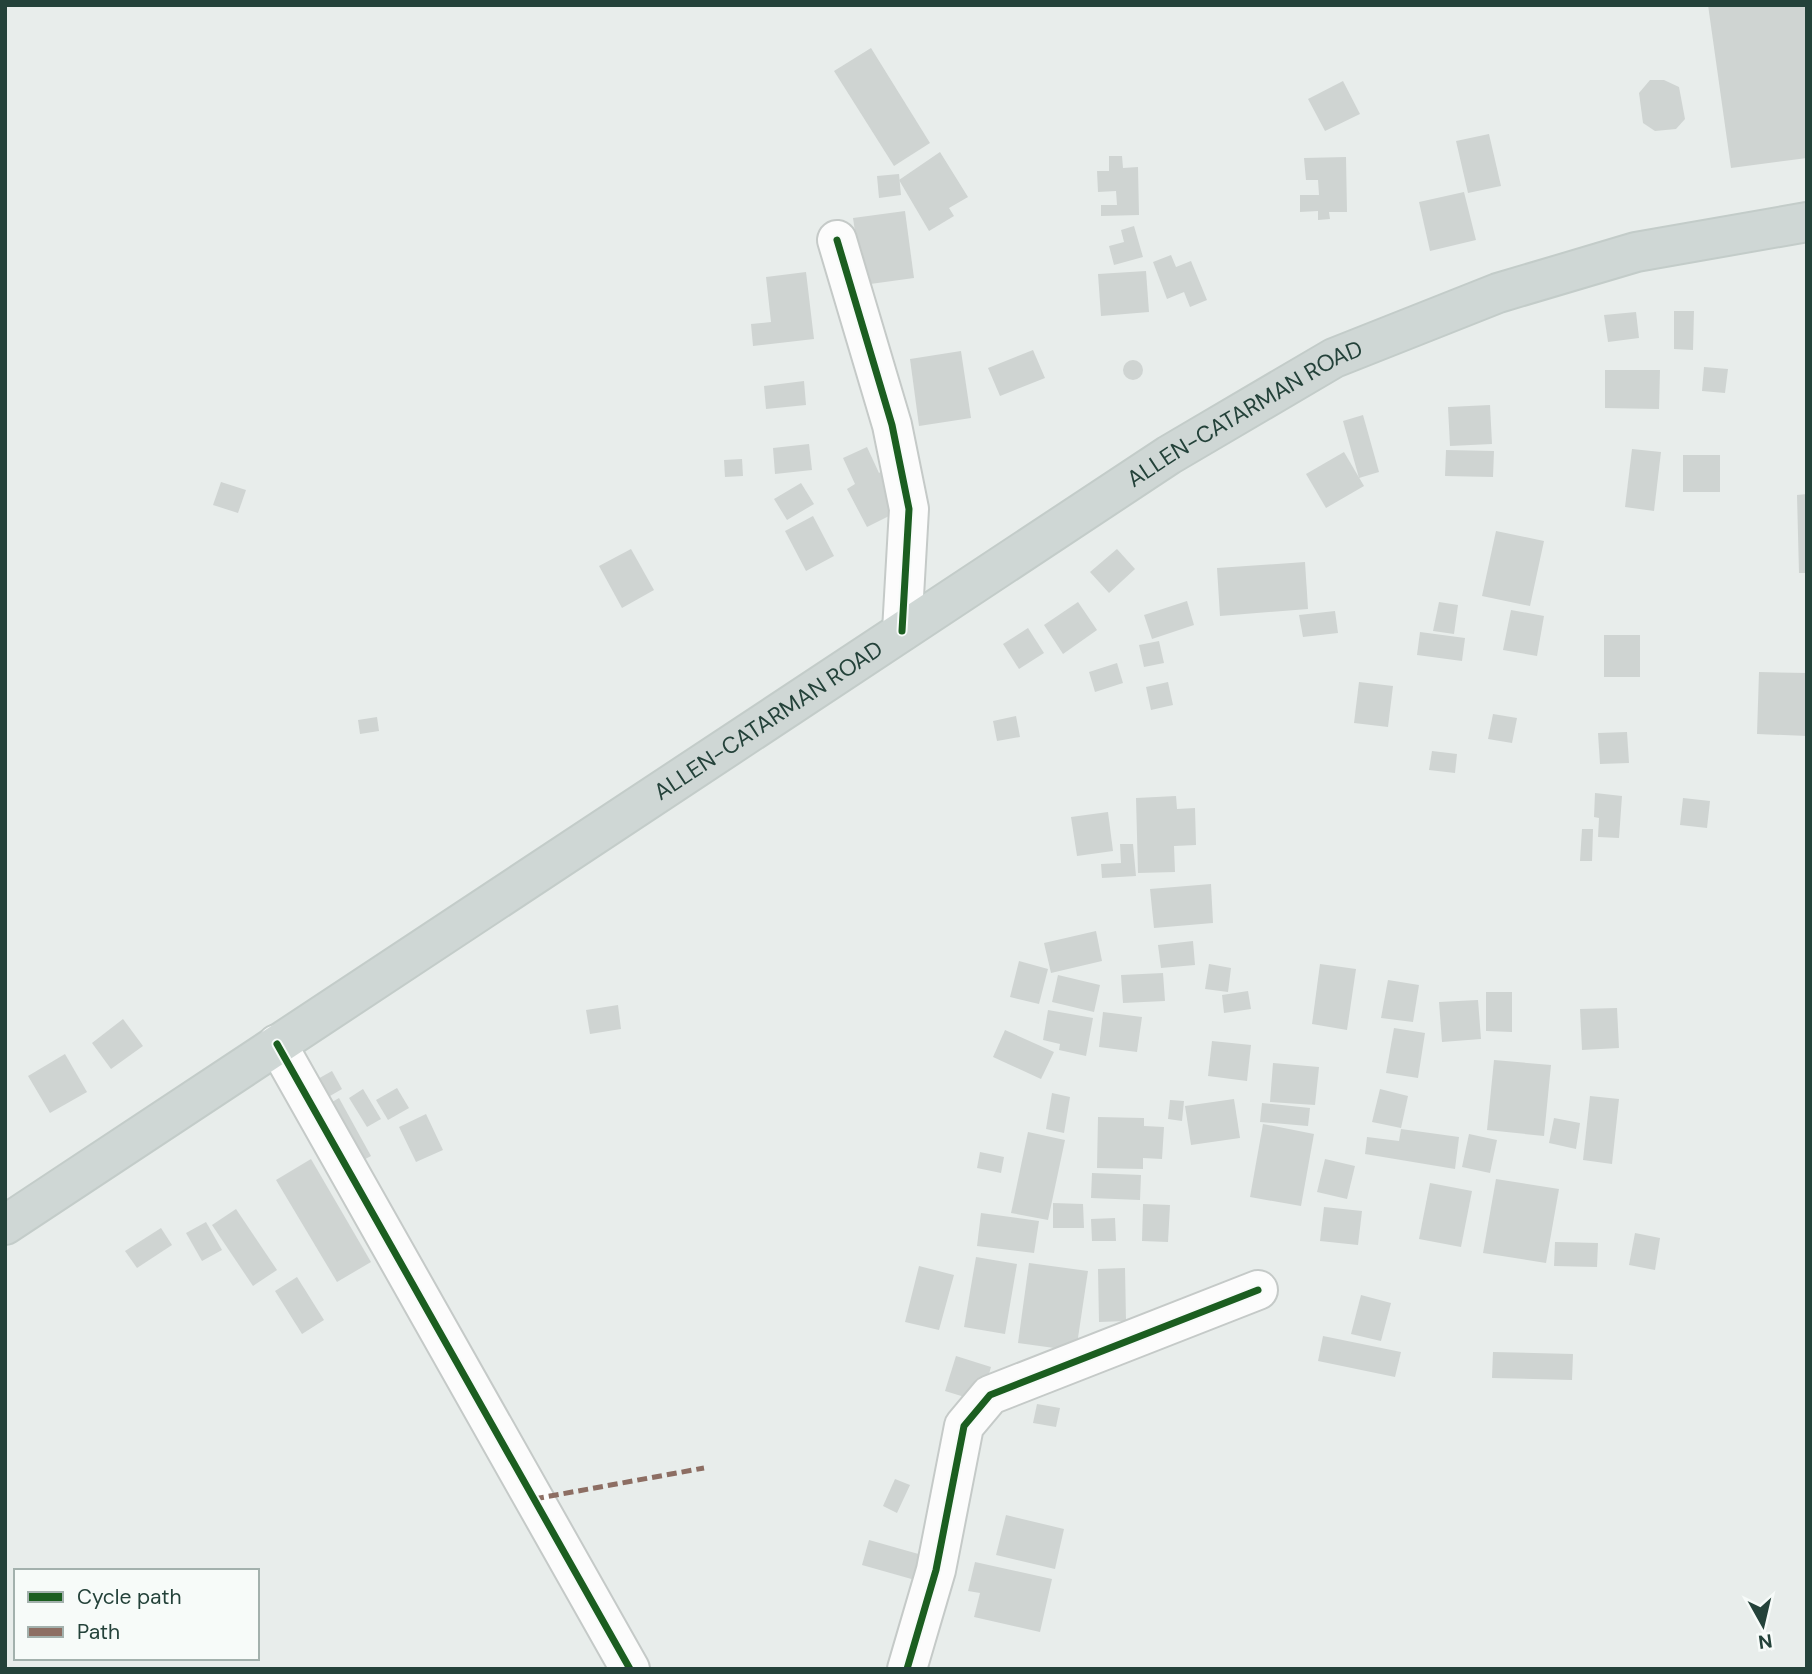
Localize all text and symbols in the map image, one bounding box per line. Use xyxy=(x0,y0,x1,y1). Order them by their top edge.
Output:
street label: ALLEN-CATARMAN ROAD xyxy=(1121,333,1367,494)
street label: ALLEN-CATARMAN ROAD xyxy=(648,634,888,807)
legend xyxy=(14,1569,259,1660)
text: Cycle path xyxy=(77,1583,182,1611)
north arrow xyxy=(1728,1590,1798,1660)
text: Path xyxy=(77,1618,120,1646)
text: N xyxy=(1757,1628,1774,1655)

